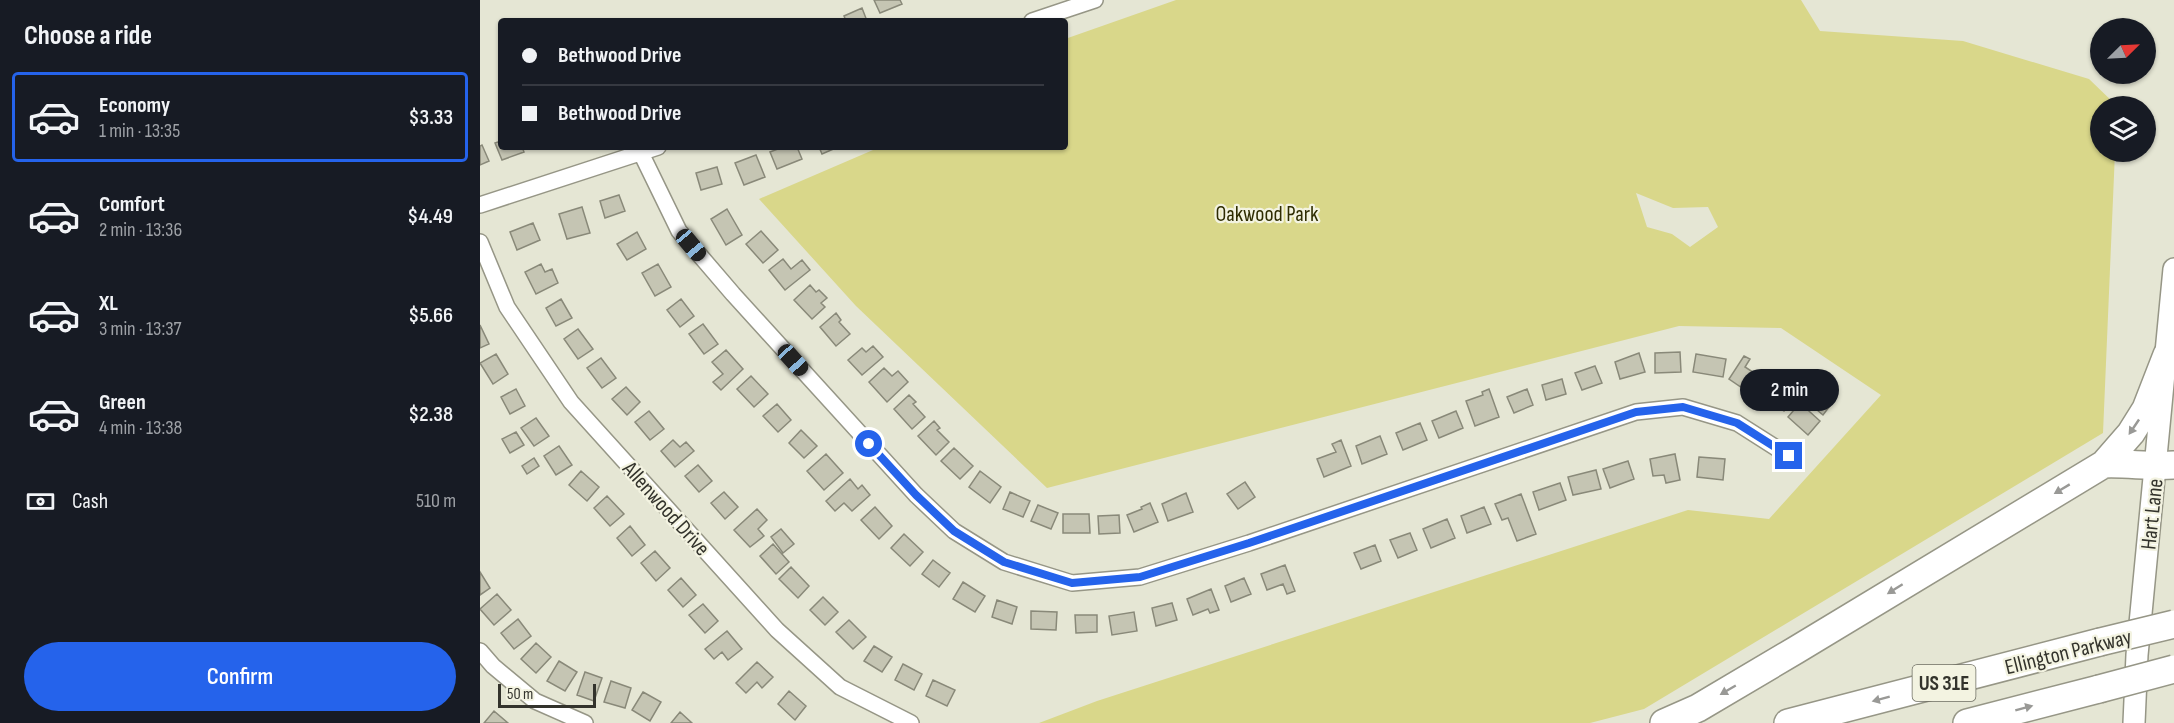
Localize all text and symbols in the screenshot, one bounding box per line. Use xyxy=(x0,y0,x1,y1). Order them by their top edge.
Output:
north arrow xyxy=(2090,18,2156,84)
map controls xyxy=(2090,18,2156,162)
text: Choose a ride xyxy=(24,20,152,52)
text: Bethwood Drive xyxy=(558,42,681,69)
icon: car xyxy=(27,90,81,144)
text: Economy xyxy=(99,92,170,119)
button: layers xyxy=(2090,96,2156,162)
text: Bethwood Drive xyxy=(558,100,681,127)
text: $3.33 xyxy=(408,104,453,131)
text: 1 min · 13:35 xyxy=(99,119,180,143)
icon: car xyxy=(27,189,81,243)
text: Comfort xyxy=(99,191,165,218)
park label: Oakwood Park xyxy=(1216,201,1319,228)
text: $4.49 xyxy=(407,203,453,230)
text: 2 min · 13:36 xyxy=(99,218,182,242)
car xyxy=(673,225,709,265)
icon: car xyxy=(27,288,81,342)
text: XL xyxy=(99,290,118,317)
text: $5.66 xyxy=(408,302,453,329)
text: 3 min · 13:37 xyxy=(99,317,182,341)
car xyxy=(774,341,812,379)
callout: 2 min xyxy=(1740,369,1838,411)
text: 2 min xyxy=(1771,378,1808,402)
icon: car xyxy=(27,387,81,441)
text: Green xyxy=(99,389,146,416)
text: $2.38 xyxy=(408,401,453,428)
text: 4 min · 13:38 xyxy=(99,416,182,440)
one-way arrow xyxy=(2129,419,2140,435)
route start xyxy=(855,430,882,457)
route end xyxy=(1775,442,1802,469)
street label: Allenwood Drive xyxy=(616,455,715,562)
street label: Hart Lane xyxy=(2135,477,2170,551)
one-way arrow xyxy=(2054,483,2070,494)
icon: cash xyxy=(24,485,57,518)
text: Cash xyxy=(72,488,108,515)
text: 510 m xyxy=(416,489,456,513)
one-way arrow xyxy=(1887,584,1903,595)
street label: Ellington Parkway xyxy=(2002,624,2135,681)
button: Confirm xyxy=(24,642,456,711)
road number: US 31E xyxy=(1912,665,1976,701)
scale bar xyxy=(498,681,596,708)
text: 50 m xyxy=(507,685,533,704)
one-way arrow xyxy=(1719,685,1736,695)
one-way arrow xyxy=(1872,695,1890,704)
one-way arrow xyxy=(2014,703,2033,713)

